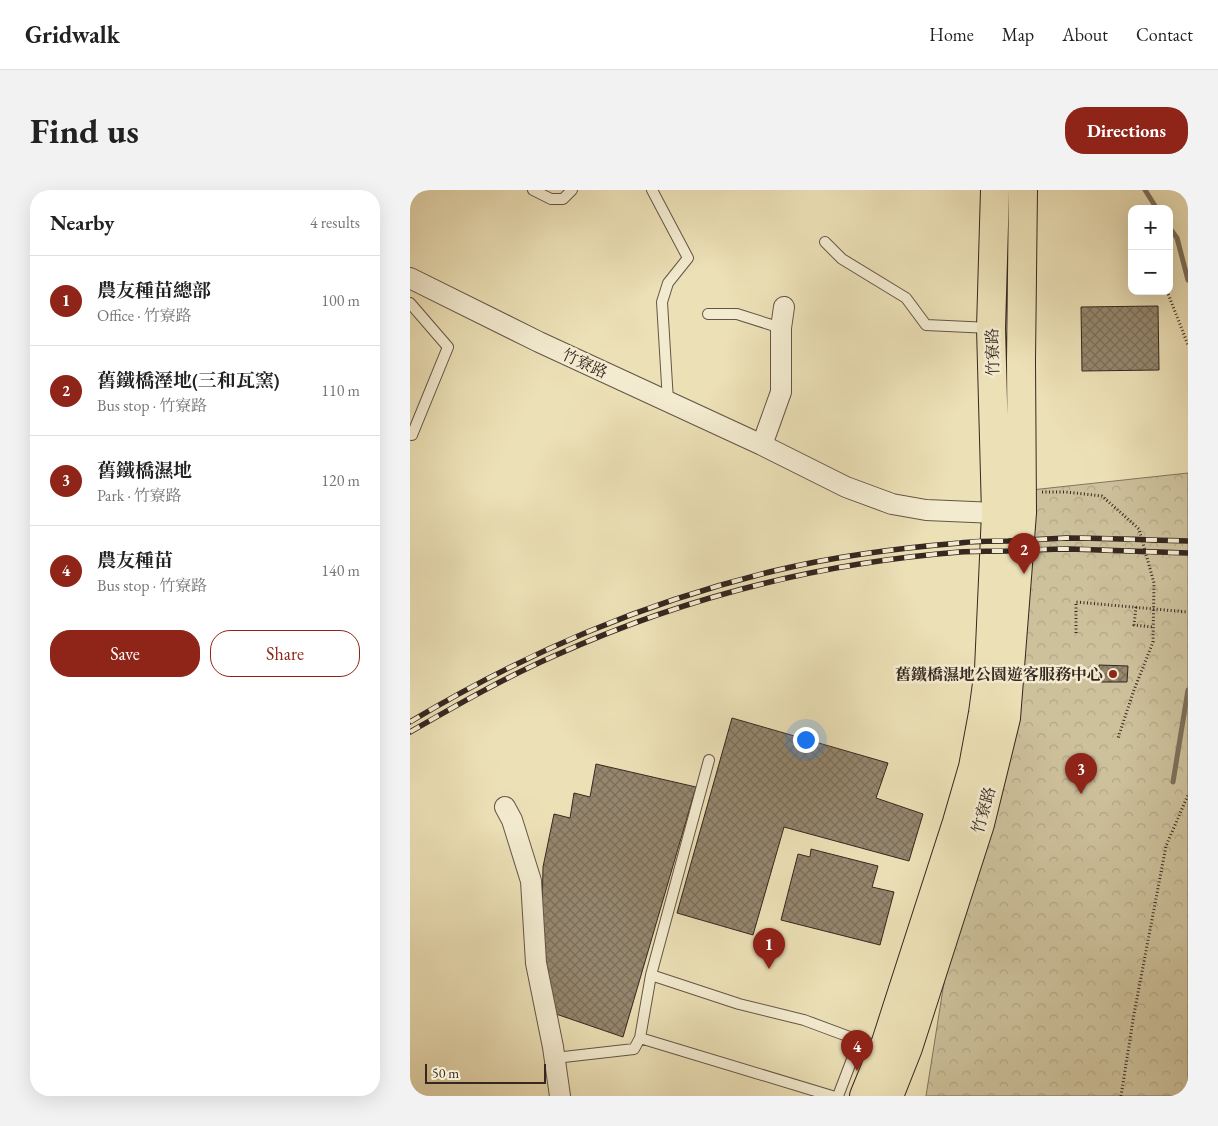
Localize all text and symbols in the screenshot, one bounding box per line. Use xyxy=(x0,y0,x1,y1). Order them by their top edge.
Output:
text: Gridwalk xyxy=(25,19,120,50)
text: Home xyxy=(929,23,974,46)
text: Map xyxy=(1002,23,1034,46)
text: About xyxy=(1062,23,1108,46)
text: Contact xyxy=(1136,23,1193,46)
button: Directions xyxy=(1065,107,1188,154)
text: Find us xyxy=(30,108,139,153)
map controls xyxy=(1128,205,1173,295)
button: + xyxy=(1128,205,1173,250)
text: Nearby xyxy=(50,209,114,236)
text: 4 results xyxy=(310,212,360,233)
button: − xyxy=(1128,250,1173,295)
text: 農友種苗總部 xyxy=(97,278,211,303)
text: 1 xyxy=(62,290,70,311)
text: 100 m xyxy=(321,290,360,311)
text: Office · 竹寮路 xyxy=(97,305,192,326)
street label: 竹寮路 xyxy=(982,328,1003,376)
street label: 竹寮路 xyxy=(559,344,611,383)
text: 舊鐵橋溼地(三和瓦窯) xyxy=(97,368,280,393)
text: 2 xyxy=(62,380,70,401)
text: 110 m xyxy=(321,380,360,401)
text: Bus stop · 竹寮路 xyxy=(97,395,207,416)
text: 舊鐵橋濕地 xyxy=(97,458,192,483)
text: 3 xyxy=(62,470,70,491)
text: 120 m xyxy=(321,470,360,491)
text: Park · 竹寮路 xyxy=(97,485,182,506)
pin: 2 xyxy=(1008,533,1040,574)
text: 農友種苗 xyxy=(97,548,173,573)
text: 4 xyxy=(62,560,70,581)
text: 140 m xyxy=(321,560,360,581)
text: Bus stop · 竹寮路 xyxy=(97,575,207,596)
button: Save xyxy=(50,630,200,677)
button: Share xyxy=(210,630,360,677)
place label: 舊鐵橋濕地公園遊客服務中心 xyxy=(895,664,1103,685)
marker: 舊鐵橋濕地公園遊客服務中心 xyxy=(1107,668,1119,680)
your location xyxy=(793,727,819,753)
pin: 3 xyxy=(1065,753,1097,794)
street label: 竹寮路 xyxy=(967,784,1000,836)
pin: 1 xyxy=(753,928,785,969)
pin: 4 xyxy=(841,1030,873,1071)
scale bar xyxy=(425,1061,546,1084)
text: 50 m xyxy=(432,1064,459,1082)

